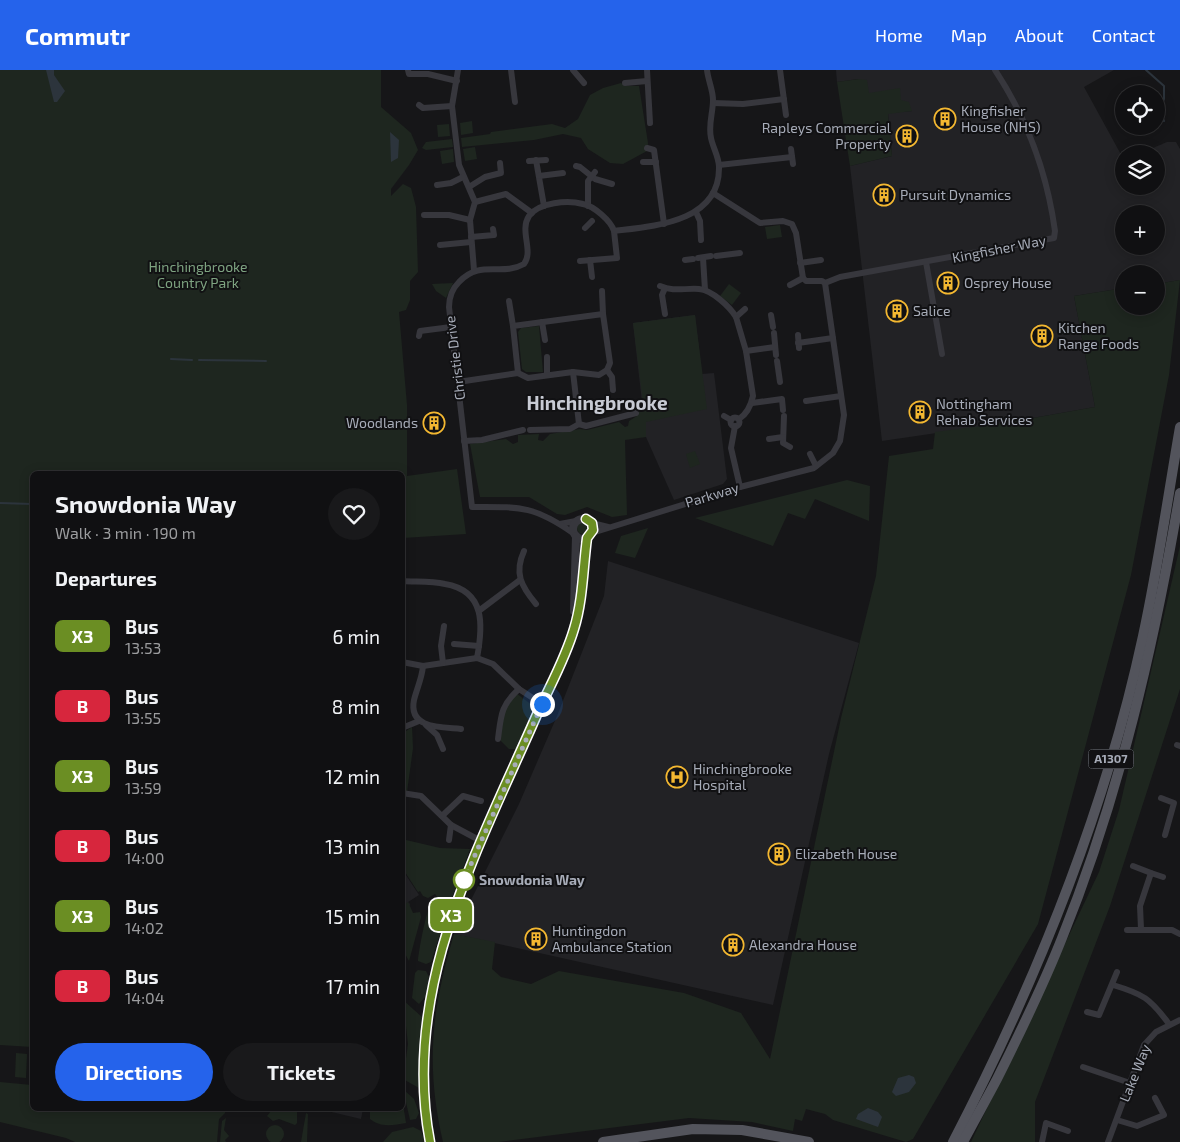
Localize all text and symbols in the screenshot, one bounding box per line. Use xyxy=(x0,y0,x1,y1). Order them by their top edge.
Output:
text: Commutr xyxy=(25,21,130,50)
text: Home xyxy=(875,24,923,46)
text: Map xyxy=(951,24,987,46)
text: About xyxy=(1015,24,1064,46)
text: Contact xyxy=(1092,24,1155,46)
map controls xyxy=(1115,85,1165,315)
button: locate xyxy=(1115,85,1165,135)
place label: Kingfisher House (NHS) xyxy=(961,102,1041,135)
building icon: Kingfisher House (NHS) xyxy=(933,107,957,131)
place label: Rapleys Commercial Property xyxy=(762,119,892,152)
building icon: Rapleys Commercial Property xyxy=(895,124,919,148)
button: layers xyxy=(1115,145,1165,195)
building icon: Pursuit Dynamics xyxy=(872,183,896,207)
place label: Pursuit Dynamics xyxy=(900,186,1011,203)
button: + xyxy=(1115,205,1165,255)
street label: Kingfisher Way xyxy=(950,231,1048,266)
park label: Hinchingbrooke Country Park xyxy=(148,258,248,291)
button: − xyxy=(1115,265,1165,315)
building icon: Osprey House xyxy=(936,271,960,295)
place label: Osprey House xyxy=(964,274,1052,291)
building icon: Salice xyxy=(885,299,909,323)
place label: Salice xyxy=(913,302,950,319)
street label: Christie Drive xyxy=(441,315,468,401)
place label: Kitchen Range Foods xyxy=(1058,319,1139,352)
building icon: Kitchen Range Foods xyxy=(1030,324,1054,348)
district label: Hinchingbrooke xyxy=(526,391,668,414)
place label: Nottingham Rehab Services xyxy=(936,395,1032,428)
building icon: Nottingham Rehab Services xyxy=(908,400,932,424)
building icon: Woodlands xyxy=(422,411,446,435)
place label: Woodlands xyxy=(346,414,418,431)
street label: Parkway xyxy=(683,478,741,511)
button: heart xyxy=(328,488,380,540)
text: Snowdonia Way xyxy=(55,489,236,518)
text: Walk · 3 min · 190 m xyxy=(55,523,196,542)
text: Departures xyxy=(55,567,157,590)
text: Bus xyxy=(125,615,159,638)
text: X3 xyxy=(72,625,93,647)
text: 6 min xyxy=(332,625,380,648)
text: 13:53 xyxy=(125,638,162,657)
text: Bus xyxy=(125,685,159,708)
your location xyxy=(530,692,555,717)
text: B xyxy=(77,695,88,717)
text: 8 min xyxy=(332,695,380,718)
text: 13:55 xyxy=(125,708,161,727)
road number: A1307 xyxy=(1088,750,1134,769)
text: Bus xyxy=(125,755,159,778)
place label: Hinchingbrooke Hospital xyxy=(693,760,792,793)
text: X3 xyxy=(72,765,93,787)
text: 12 min xyxy=(325,765,380,788)
hospital icon: Hinchingbrooke Hospital xyxy=(665,765,689,789)
text: 13:59 xyxy=(125,778,162,797)
text: Bus xyxy=(125,825,159,848)
text: B xyxy=(77,835,88,857)
text: 13 min xyxy=(325,835,380,858)
building icon: Elizabeth House xyxy=(767,842,791,866)
place label: Elizabeth House xyxy=(795,845,897,862)
text: 14:00 xyxy=(125,848,164,867)
marker: Snowdonia Way xyxy=(453,869,475,891)
place label: Snowdonia Way xyxy=(479,871,585,888)
text: Bus xyxy=(125,895,159,918)
line badge: X3 xyxy=(428,899,474,931)
text: X3 xyxy=(440,904,462,926)
text: X3 xyxy=(72,905,93,927)
text: 15 min xyxy=(326,905,380,928)
text: 14:02 xyxy=(125,918,164,937)
place label: Huntingdon Ambulance Station xyxy=(552,922,672,955)
building icon: Huntingdon Ambulance Station xyxy=(524,927,548,951)
building icon: Alexandra House xyxy=(721,933,745,957)
place label: Alexandra House xyxy=(749,936,857,953)
text: Bus xyxy=(125,965,159,988)
text: B xyxy=(77,975,88,997)
text: 17 min xyxy=(326,975,380,998)
text: 14:04 xyxy=(125,988,164,1007)
street label: Lake Way xyxy=(1115,1041,1154,1104)
button: Directions xyxy=(55,1043,213,1101)
button: Tickets xyxy=(223,1043,380,1101)

